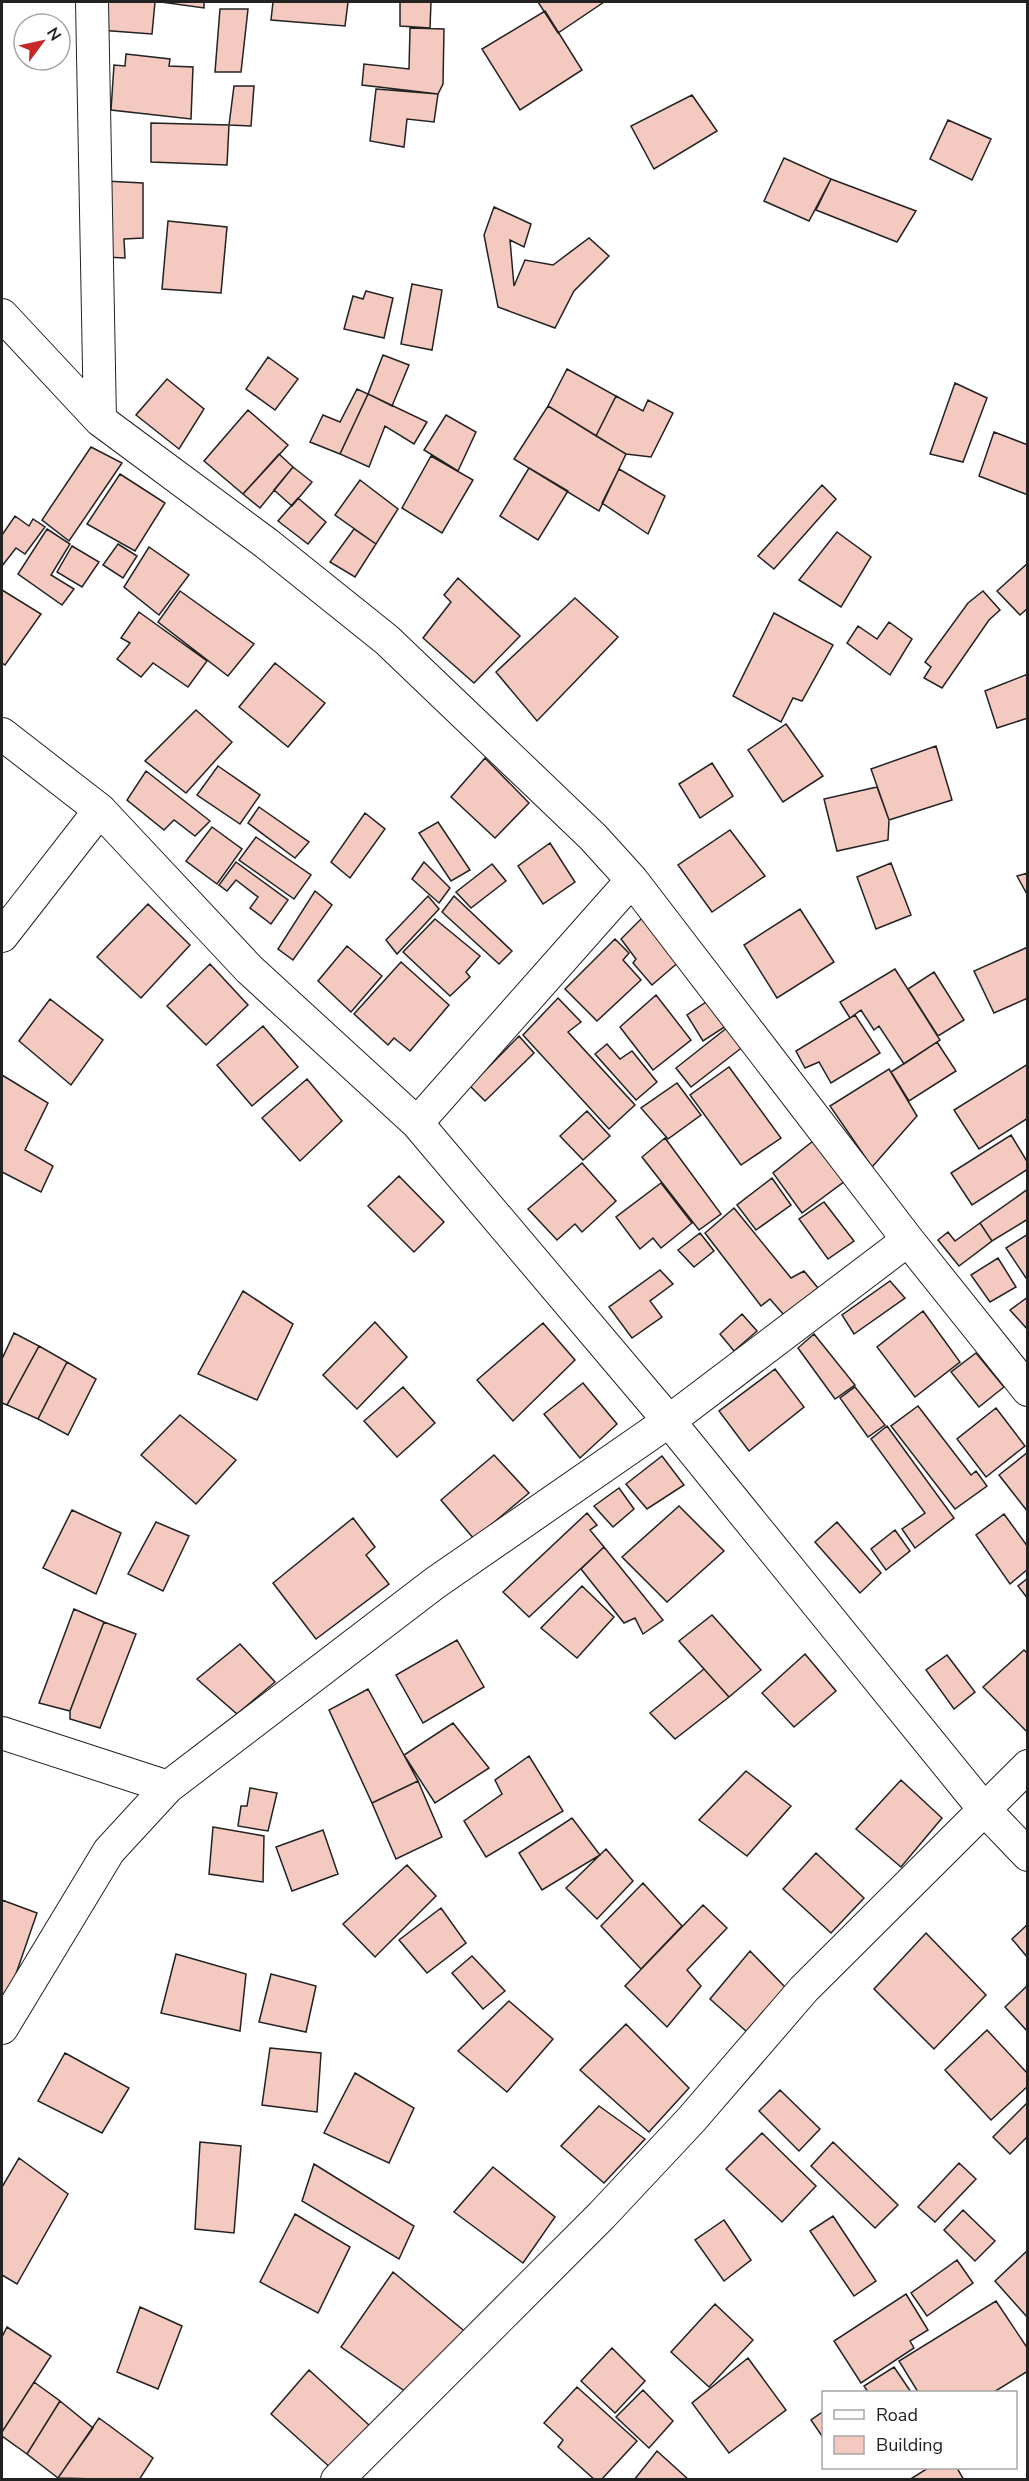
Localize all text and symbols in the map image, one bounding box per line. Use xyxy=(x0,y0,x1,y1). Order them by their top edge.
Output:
north arrow xyxy=(12,12,72,72)
text: N xyxy=(41,23,66,45)
legend xyxy=(822,2391,1017,2469)
text: Road xyxy=(876,2403,918,2427)
text: Building xyxy=(876,2433,943,2457)

